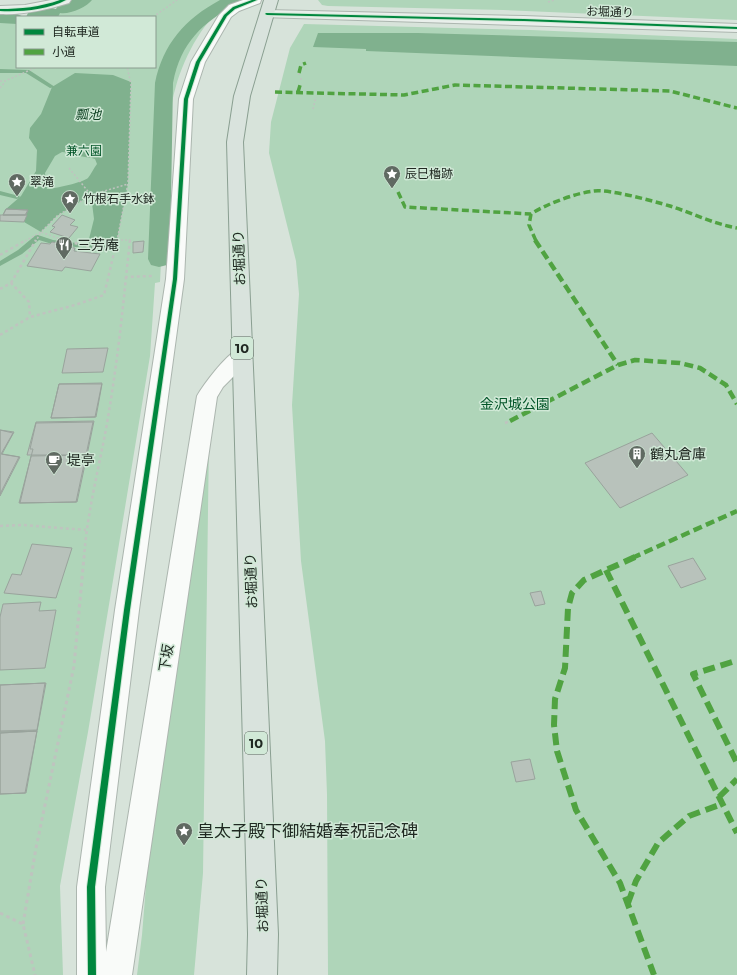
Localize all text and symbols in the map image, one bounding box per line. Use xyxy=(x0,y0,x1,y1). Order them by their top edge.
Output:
street label: お堀通り xyxy=(586,3,634,20)
legend xyxy=(16,16,156,68)
text: 自転車道 xyxy=(52,24,100,39)
text: 小道 xyxy=(52,44,76,59)
water label: 瓢池 xyxy=(75,106,103,122)
park label: 兼六園 xyxy=(66,143,102,158)
place icon: 辰巳櫓跡 xyxy=(382,164,402,189)
place label: 辰巳櫓跡 xyxy=(405,166,453,181)
place icon: 翠滝 xyxy=(7,172,27,197)
place label: 翠滝 xyxy=(30,174,54,189)
place icon: 竹根石手水鉢 xyxy=(60,189,80,214)
place label: 竹根石手水鉢 xyxy=(83,191,155,206)
street label: お堀通り xyxy=(229,230,249,286)
restaurant icon: 三芳庵 xyxy=(54,235,74,260)
place label: 三芳庵 xyxy=(77,236,119,254)
road number: 10 xyxy=(231,337,253,359)
park label: 金沢城公園 xyxy=(480,395,550,413)
building icon: 鶴丸倉庫 xyxy=(627,444,647,469)
place label: 鶴丸倉庫 xyxy=(650,445,706,463)
cafe icon: 堤亭 xyxy=(44,450,64,475)
place label: 堤亭 xyxy=(67,451,95,469)
street label: お堀通り xyxy=(241,553,261,609)
street label: 下坂 xyxy=(155,643,177,673)
road number: 10 xyxy=(245,732,267,754)
place icon: 皇太子殿下御結婚奉祝記念碑 xyxy=(174,821,194,846)
place label: 皇太子殿下御結婚奉祝記念碑 xyxy=(197,821,418,841)
street label: お堀通り xyxy=(252,877,272,933)

